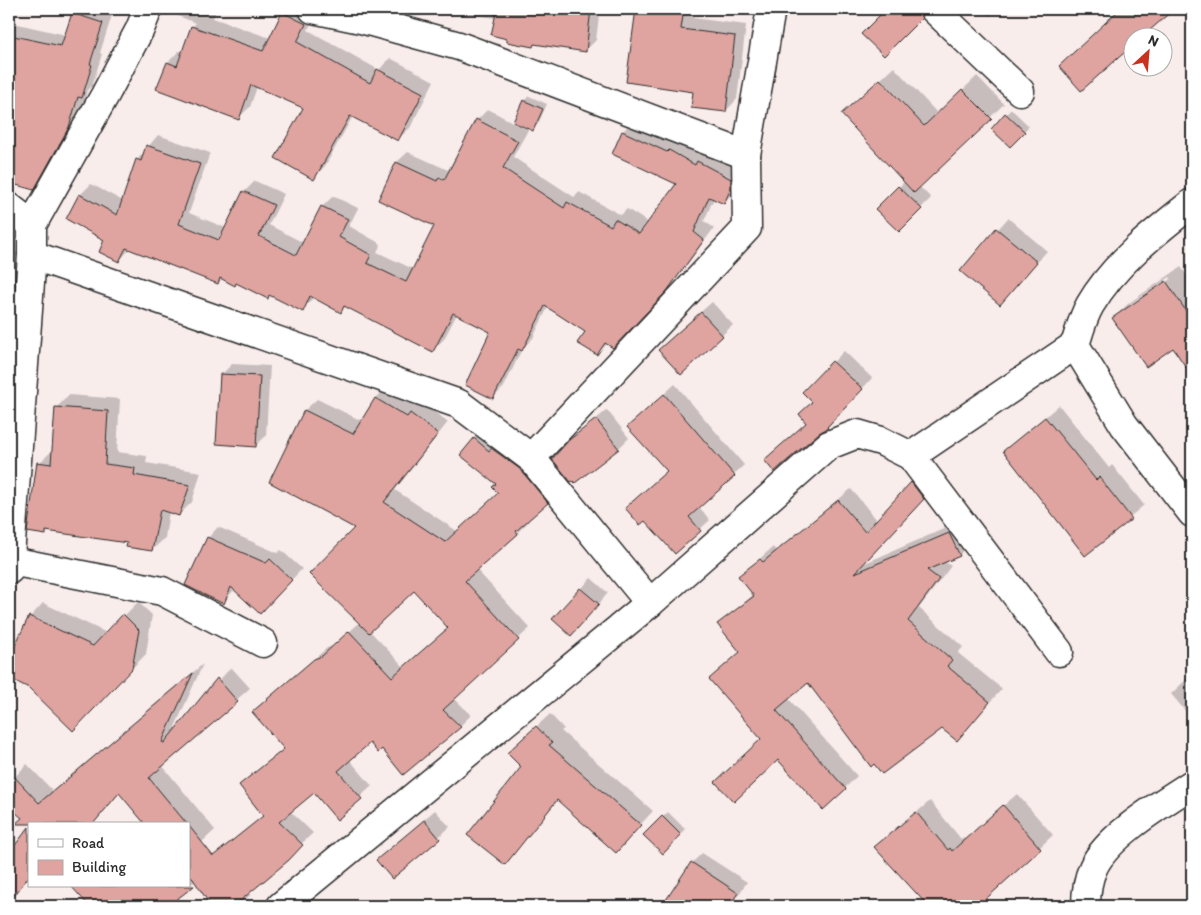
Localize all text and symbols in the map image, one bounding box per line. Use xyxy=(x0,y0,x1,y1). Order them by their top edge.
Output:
north arrow xyxy=(1124,28,1174,78)
text: N xyxy=(1146,31,1161,50)
legend xyxy=(28,822,190,888)
text: Road xyxy=(72,834,105,852)
text: Building xyxy=(72,858,126,876)

